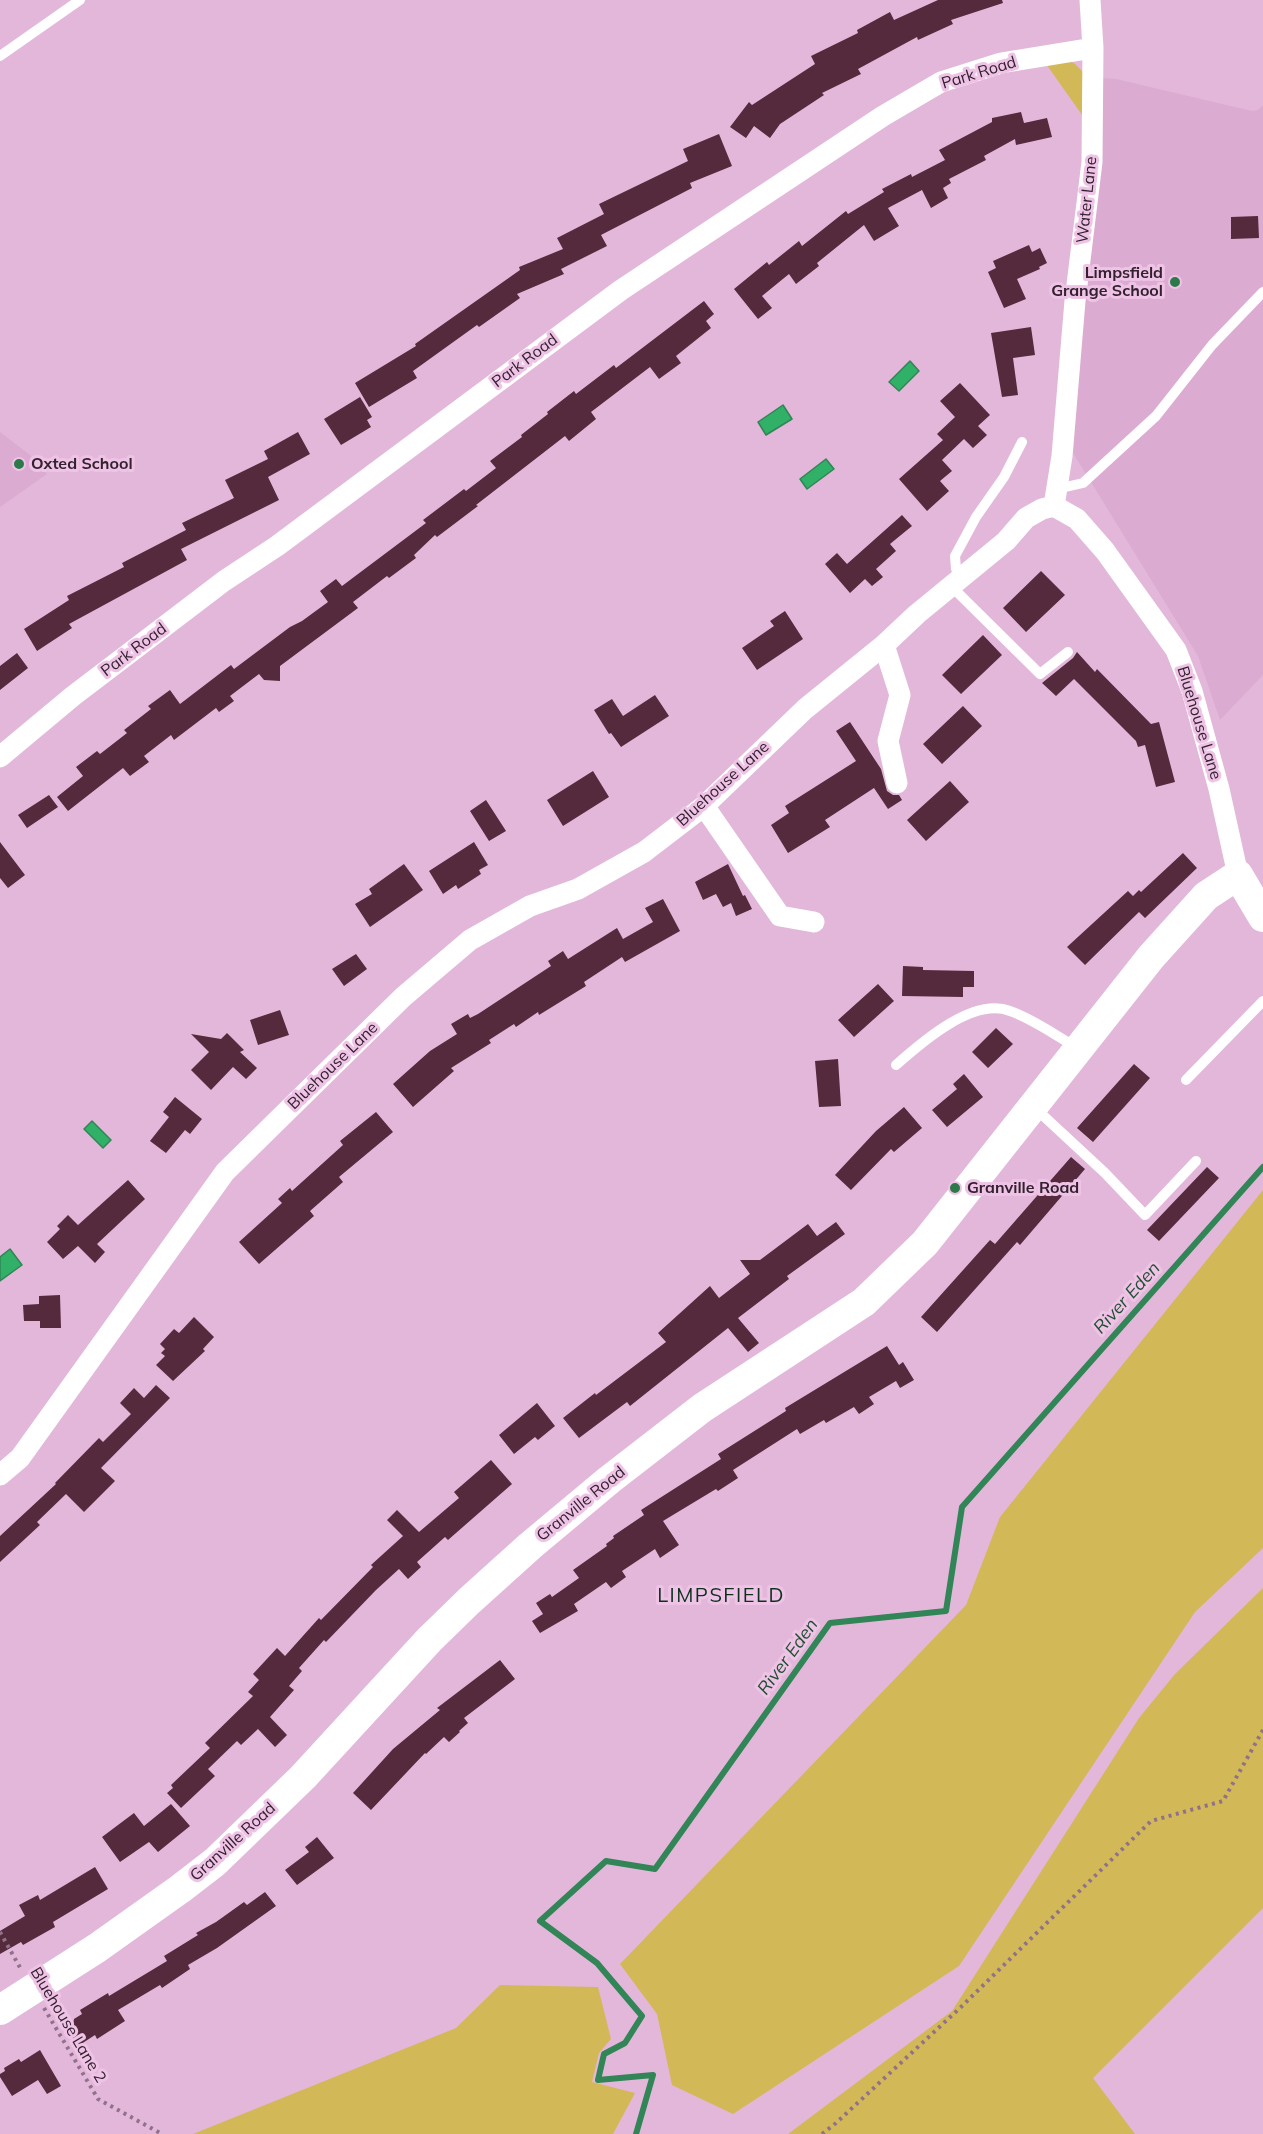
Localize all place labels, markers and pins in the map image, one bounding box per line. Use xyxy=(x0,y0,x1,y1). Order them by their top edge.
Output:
place label: Limpsfield Grange School xyxy=(1051,263,1163,301)
marker: Limpsfield Grange School xyxy=(1168,275,1182,289)
place label: Oxted School xyxy=(31,454,133,474)
marker: Oxted School xyxy=(12,457,26,471)
place label: Granville Road xyxy=(967,1178,1079,1198)
marker: Granville Road xyxy=(948,1181,962,1195)

